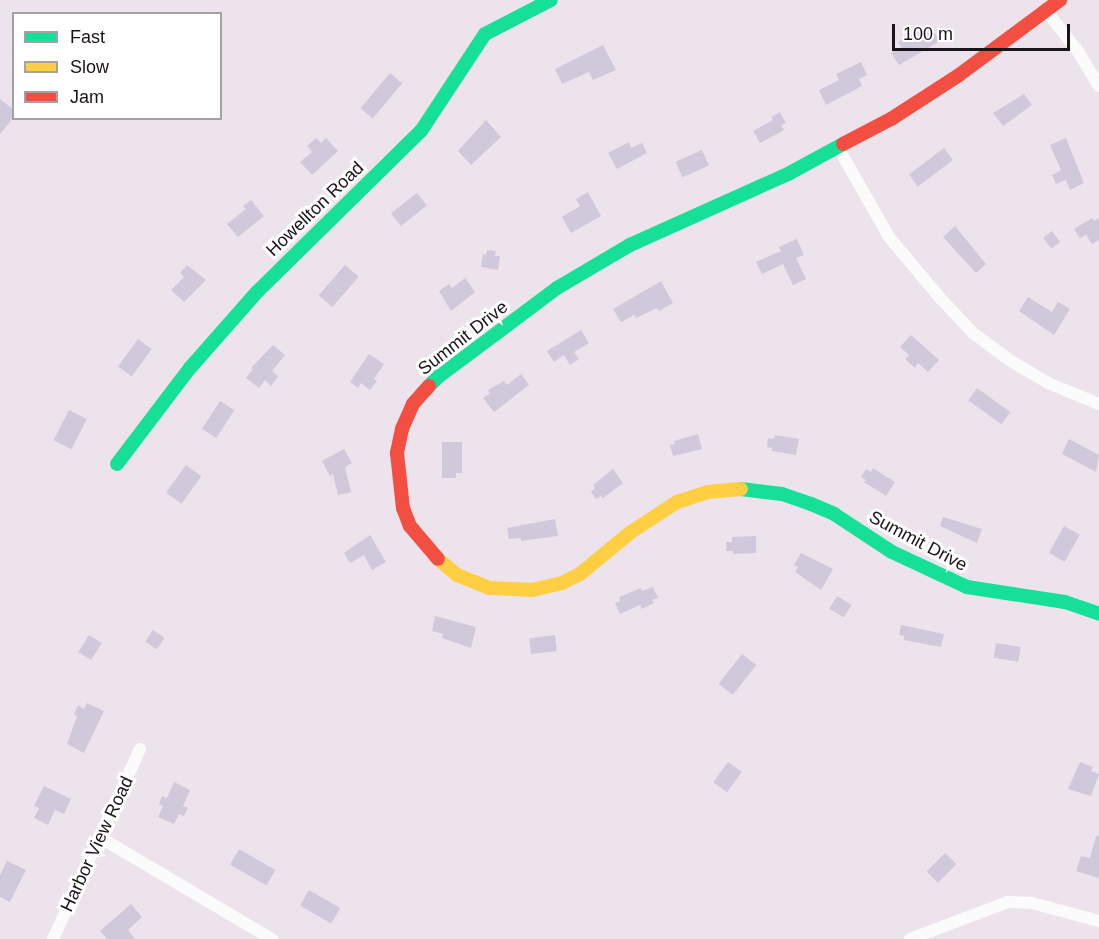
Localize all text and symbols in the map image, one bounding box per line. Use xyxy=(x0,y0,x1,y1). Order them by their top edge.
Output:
legend xyxy=(12,12,222,120)
scale bar xyxy=(895,12,1074,50)
text: 100 m xyxy=(903,24,953,44)
text: Fast xyxy=(70,27,105,47)
text: Slow xyxy=(70,57,109,77)
text: Jam xyxy=(70,87,104,107)
street label: Howellton Road xyxy=(262,157,368,261)
street label: Summit Drive xyxy=(414,296,512,380)
street label: Summit Drive xyxy=(865,506,971,576)
street label: Harbor View Road xyxy=(56,773,138,915)

